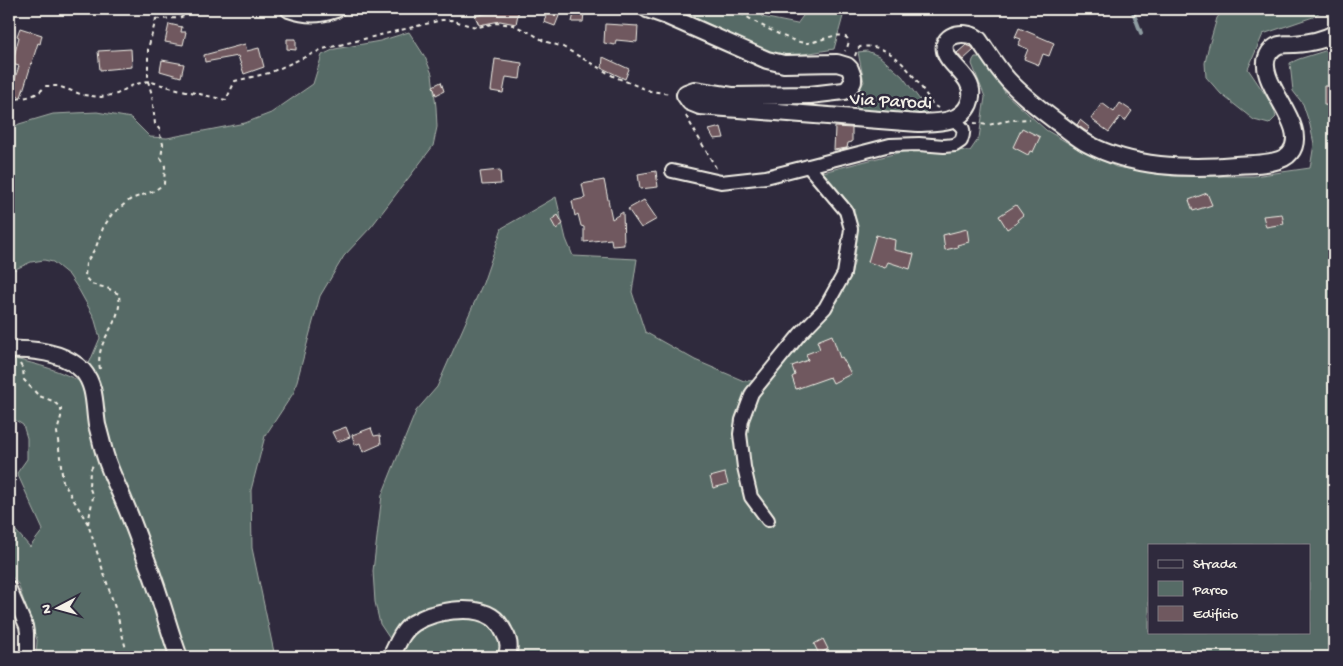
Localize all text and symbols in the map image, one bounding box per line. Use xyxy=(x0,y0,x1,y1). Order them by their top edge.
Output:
street label: Via Parodi xyxy=(848,89,933,116)
legend xyxy=(1148,544,1310,634)
text: Strada xyxy=(1193,556,1238,574)
text: Parco xyxy=(1192,582,1228,600)
north arrow xyxy=(32,584,82,634)
text: N xyxy=(39,604,56,615)
text: Edificio xyxy=(1193,606,1239,624)

